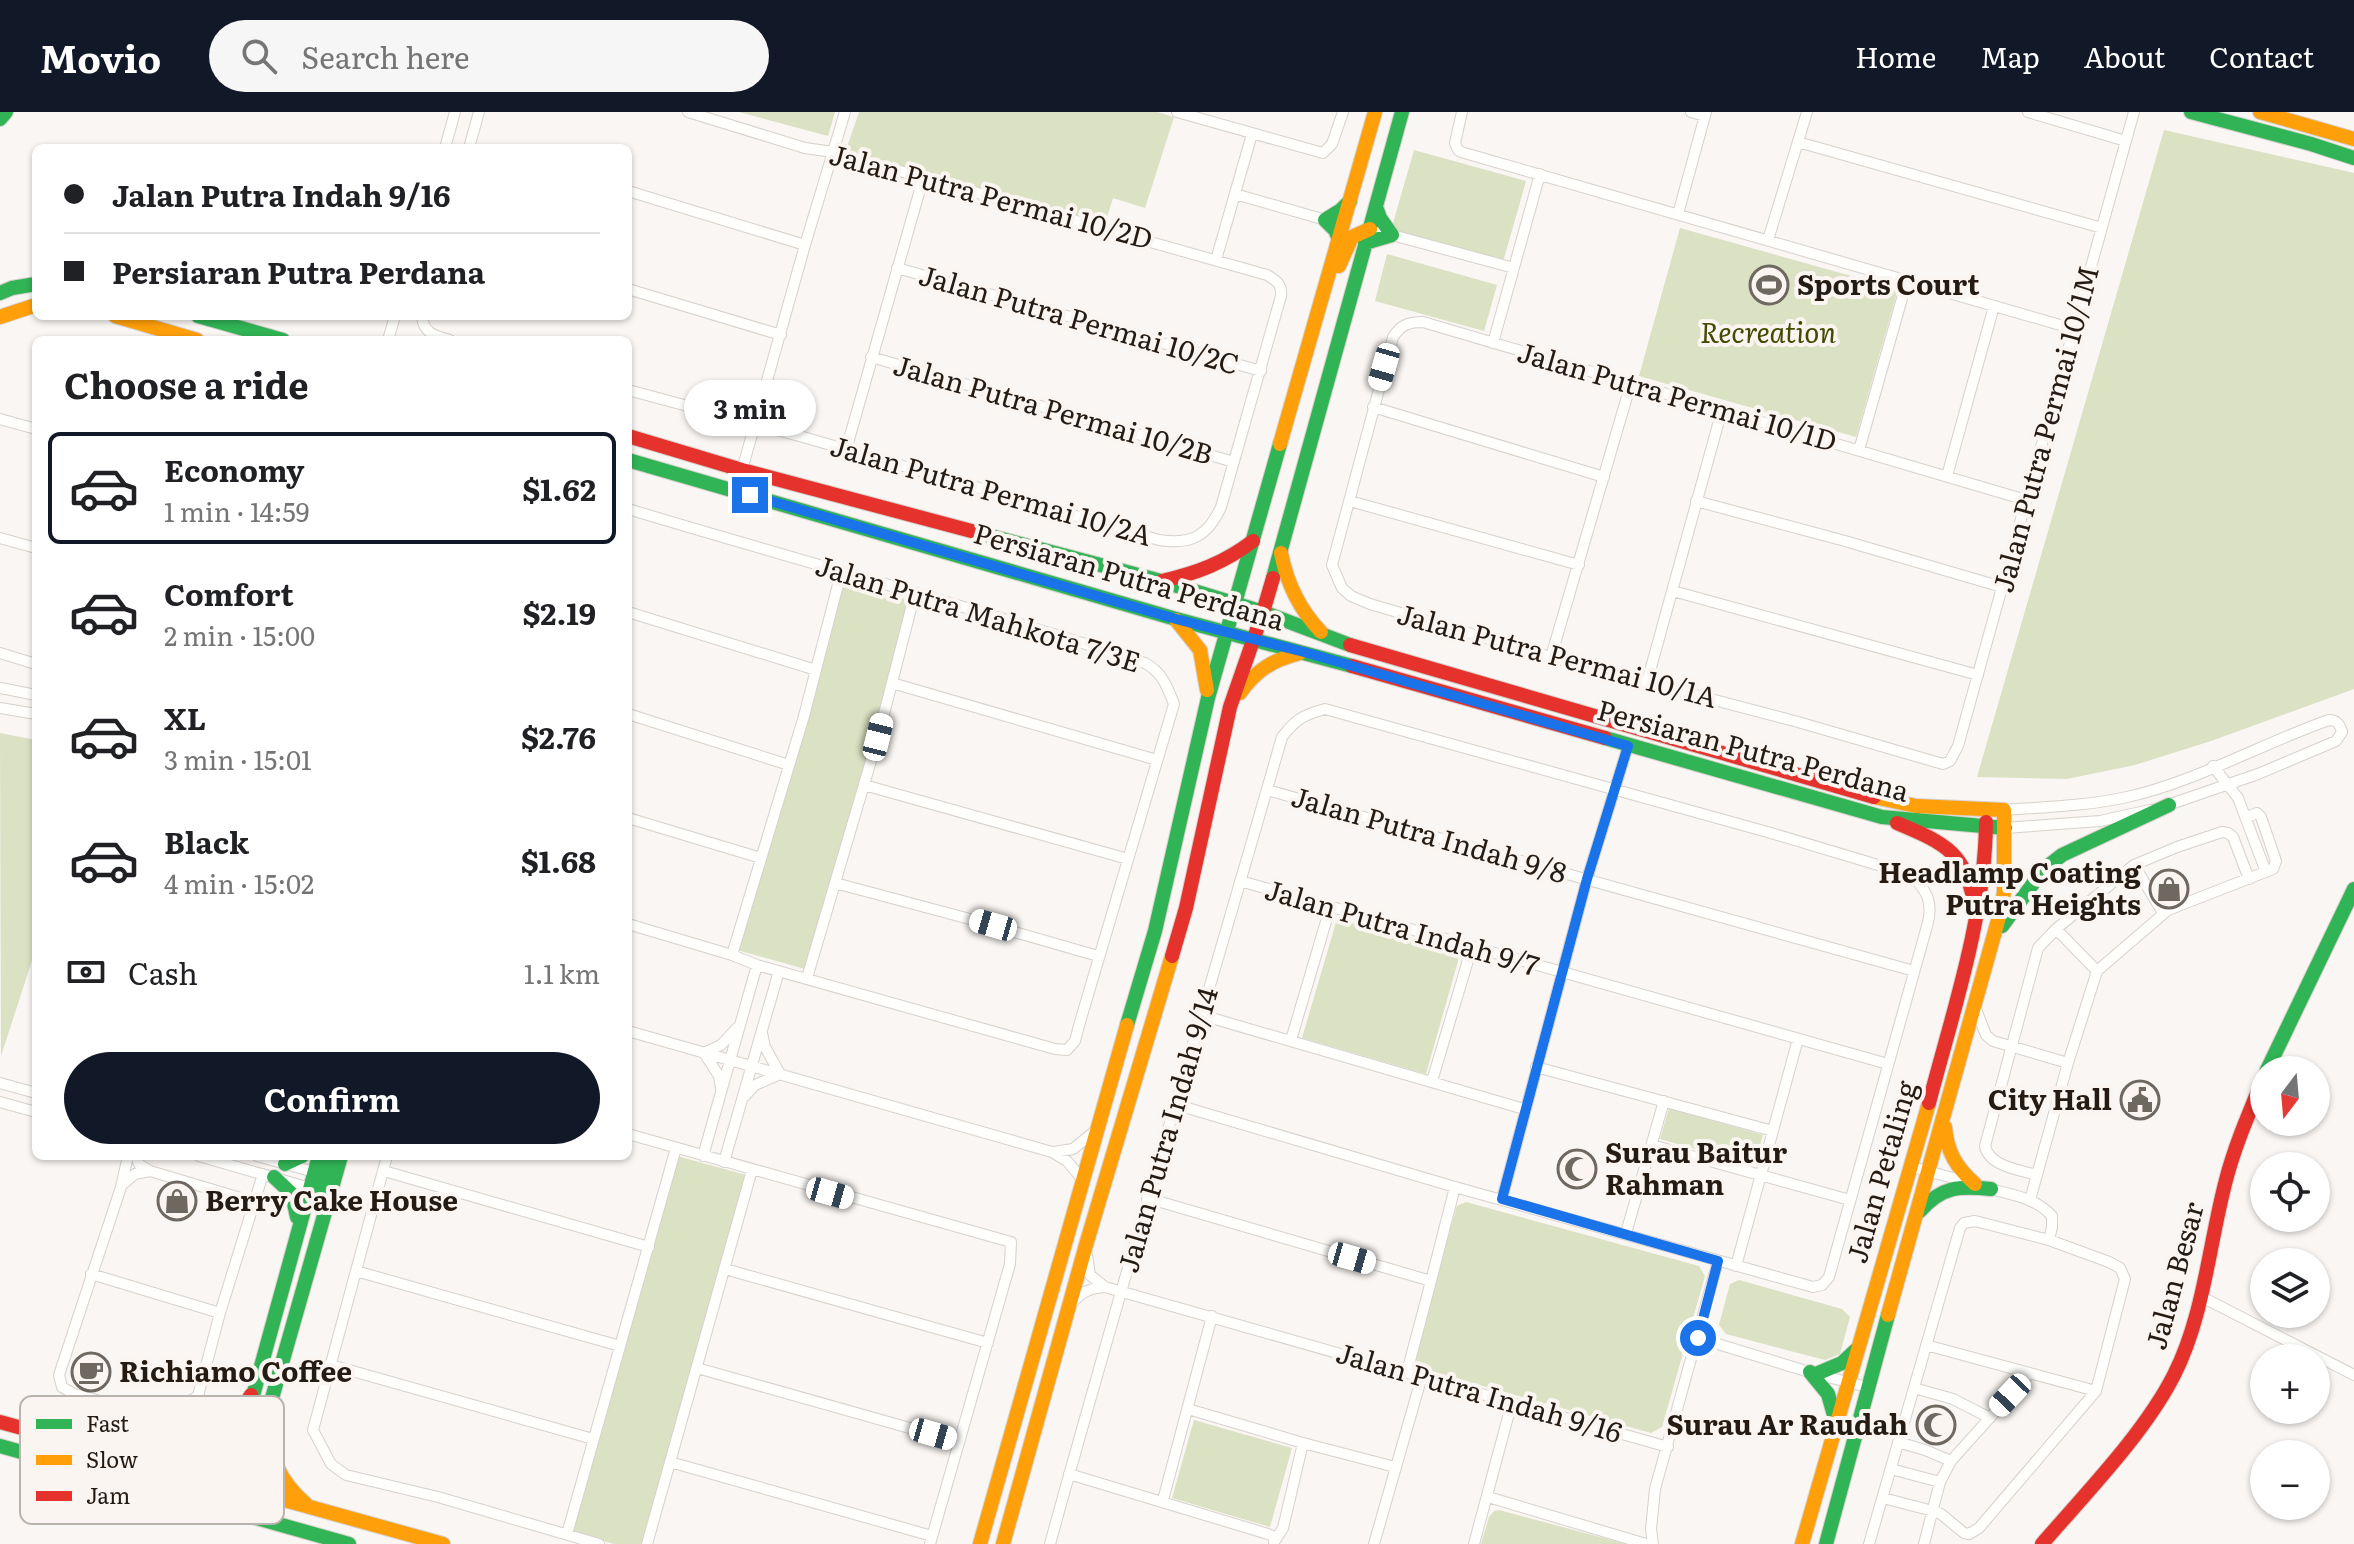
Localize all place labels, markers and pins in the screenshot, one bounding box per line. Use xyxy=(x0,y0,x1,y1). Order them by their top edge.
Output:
place label: Sports Court xyxy=(1797,262,1980,304)
sports icon: Sports Court xyxy=(1748,264,1790,306)
place label: Headlamp Coating Putra Heights xyxy=(1878,850,2142,924)
shop icon: Headlamp Coating Putra Heights xyxy=(2148,868,2190,910)
place label: City Hall xyxy=(1988,1077,2112,1119)
public building icon: City Hall xyxy=(2119,1079,2161,1121)
place label: Surau Baitur Rahman xyxy=(1605,1130,1787,1204)
mosque icon: Surau Baitur Rahman xyxy=(1556,1148,1598,1190)
place label: Berry Cake House xyxy=(205,1178,458,1220)
shop icon: Berry Cake House xyxy=(156,1180,198,1222)
place label: Richiamo Coffee xyxy=(119,1349,352,1391)
cafe icon: Richiamo Coffee xyxy=(70,1351,112,1393)
place label: Surau Ar Raudah xyxy=(1666,1402,1908,1444)
mosque icon: Surau Ar Raudah xyxy=(1915,1404,1957,1446)

